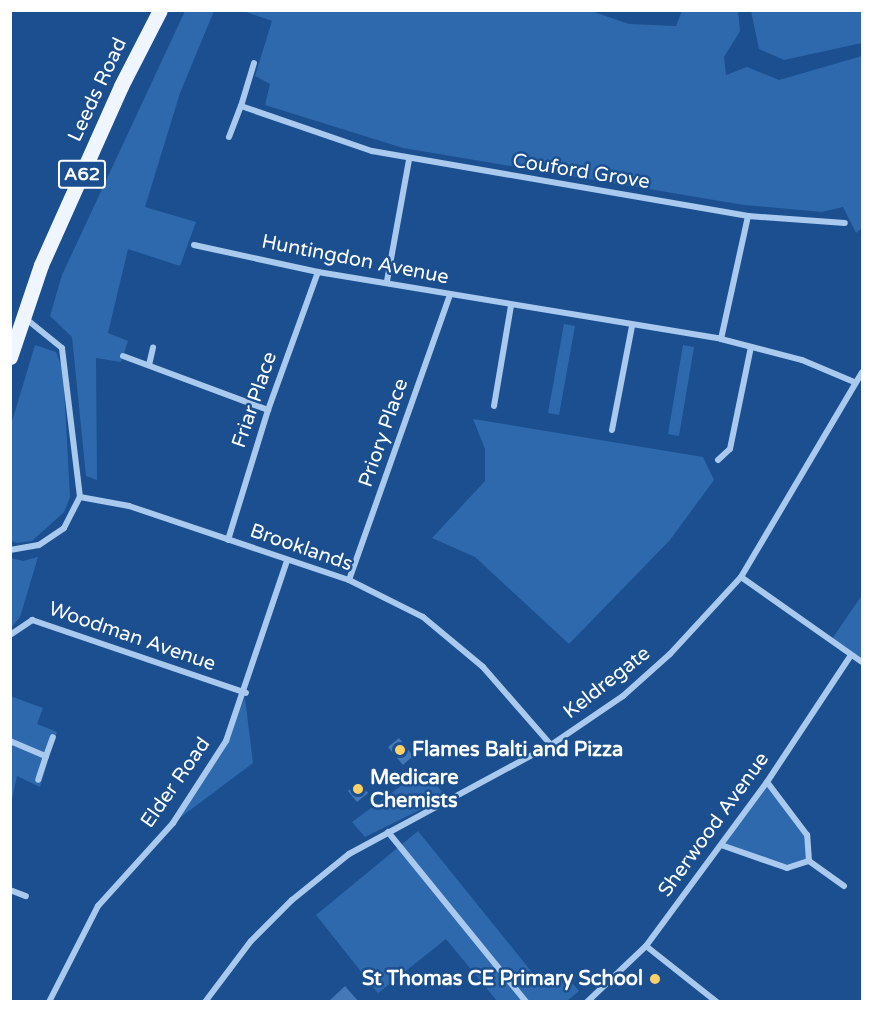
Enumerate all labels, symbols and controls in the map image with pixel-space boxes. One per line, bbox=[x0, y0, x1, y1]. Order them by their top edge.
street label: Leeds Road bbox=[63, 34, 133, 146]
street label: Couford Grove bbox=[511, 149, 651, 195]
road number: A62 bbox=[56, 159, 107, 189]
street label: Huntingdon Avenue bbox=[259, 230, 451, 290]
street label: Friar Place bbox=[227, 349, 283, 451]
street label: Priory Place bbox=[354, 376, 414, 490]
street label: Brooklands bbox=[247, 519, 355, 577]
street label: Woodman Avenue bbox=[45, 597, 219, 677]
street label: Keldregate bbox=[559, 642, 655, 724]
street label: Elder Road bbox=[136, 733, 216, 833]
place label: Flames Balti and Pizza bbox=[412, 738, 623, 762]
marker: Flames Balti and Pizza bbox=[393, 743, 407, 757]
street label: Sherwood Avenue bbox=[654, 748, 774, 902]
place label: Medicare Chemists bbox=[370, 766, 459, 813]
marker: Medicare Chemists bbox=[351, 782, 365, 796]
place label: St Thomas CE Primary School bbox=[362, 967, 643, 991]
marker: St Thomas CE Primary School bbox=[648, 972, 662, 986]

